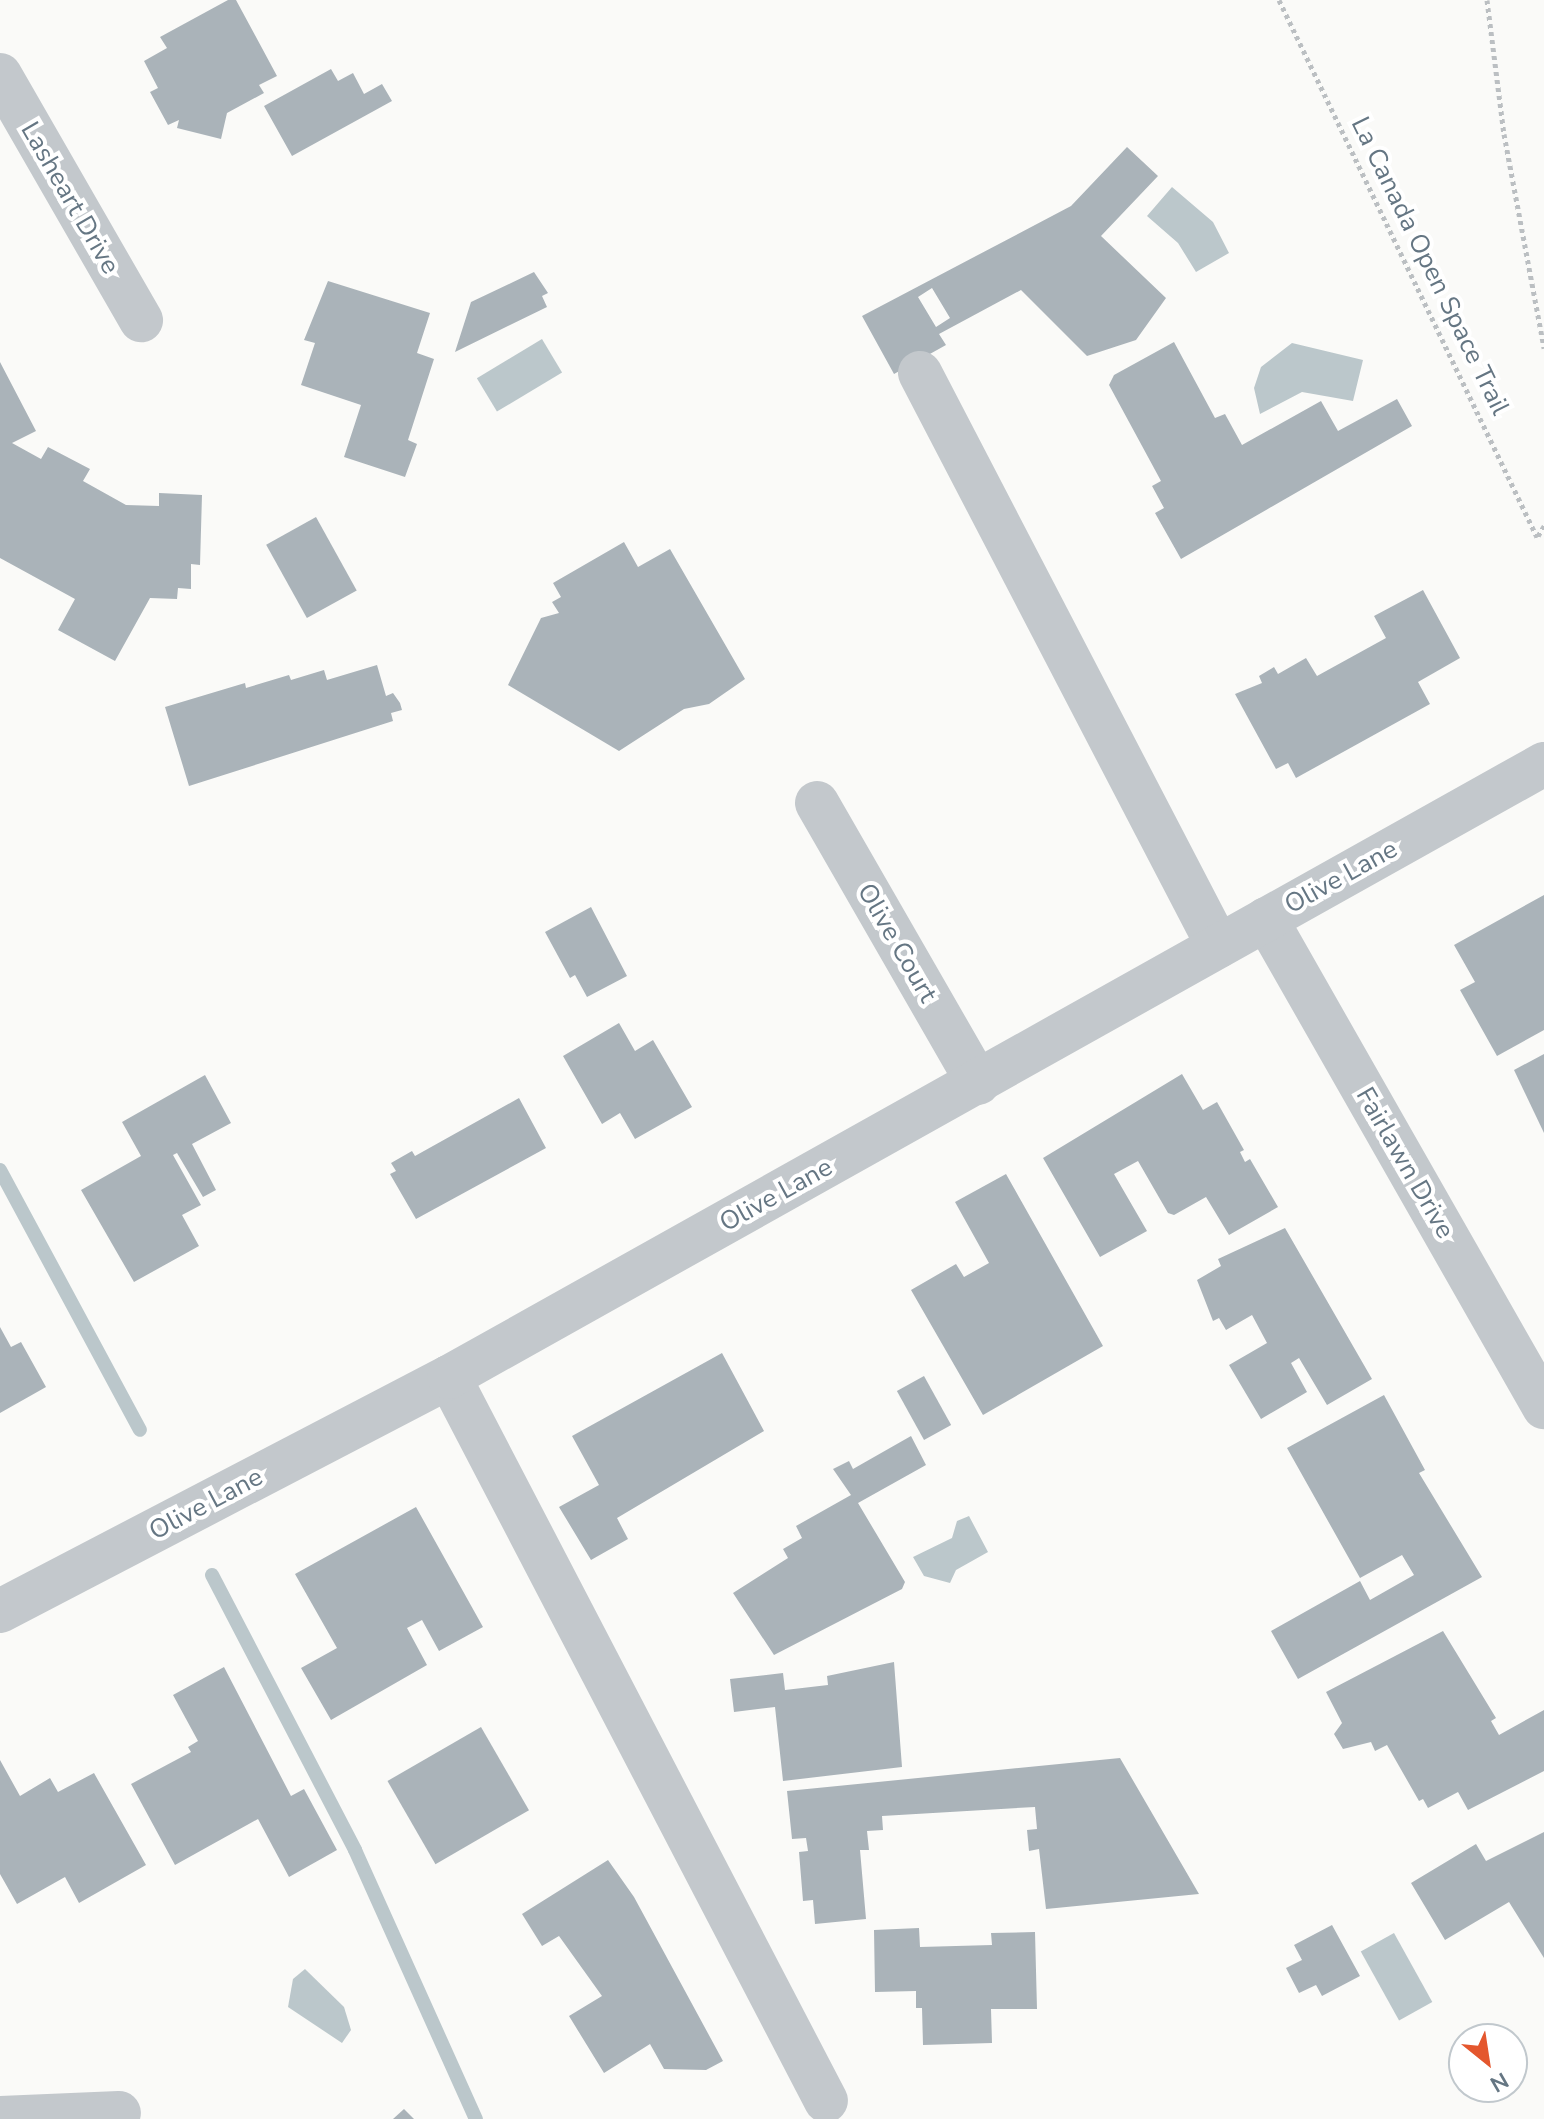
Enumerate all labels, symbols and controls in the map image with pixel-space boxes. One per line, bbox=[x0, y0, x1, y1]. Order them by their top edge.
street label: La Canada Open Space Trail bbox=[1344, 112, 1516, 420]
street label: Lasheart Drive bbox=[14, 116, 126, 280]
street label: Olive Lane bbox=[1279, 833, 1403, 921]
street label: Olive Court bbox=[850, 878, 944, 1008]
street label: Fairlawn Drive bbox=[1349, 1082, 1461, 1244]
street label: Olive Lane bbox=[714, 1151, 838, 1239]
street label: Olive Lane bbox=[144, 1461, 268, 1547]
north arrow bbox=[1448, 2023, 1528, 2103]
text: N bbox=[1484, 2065, 1514, 2099]

